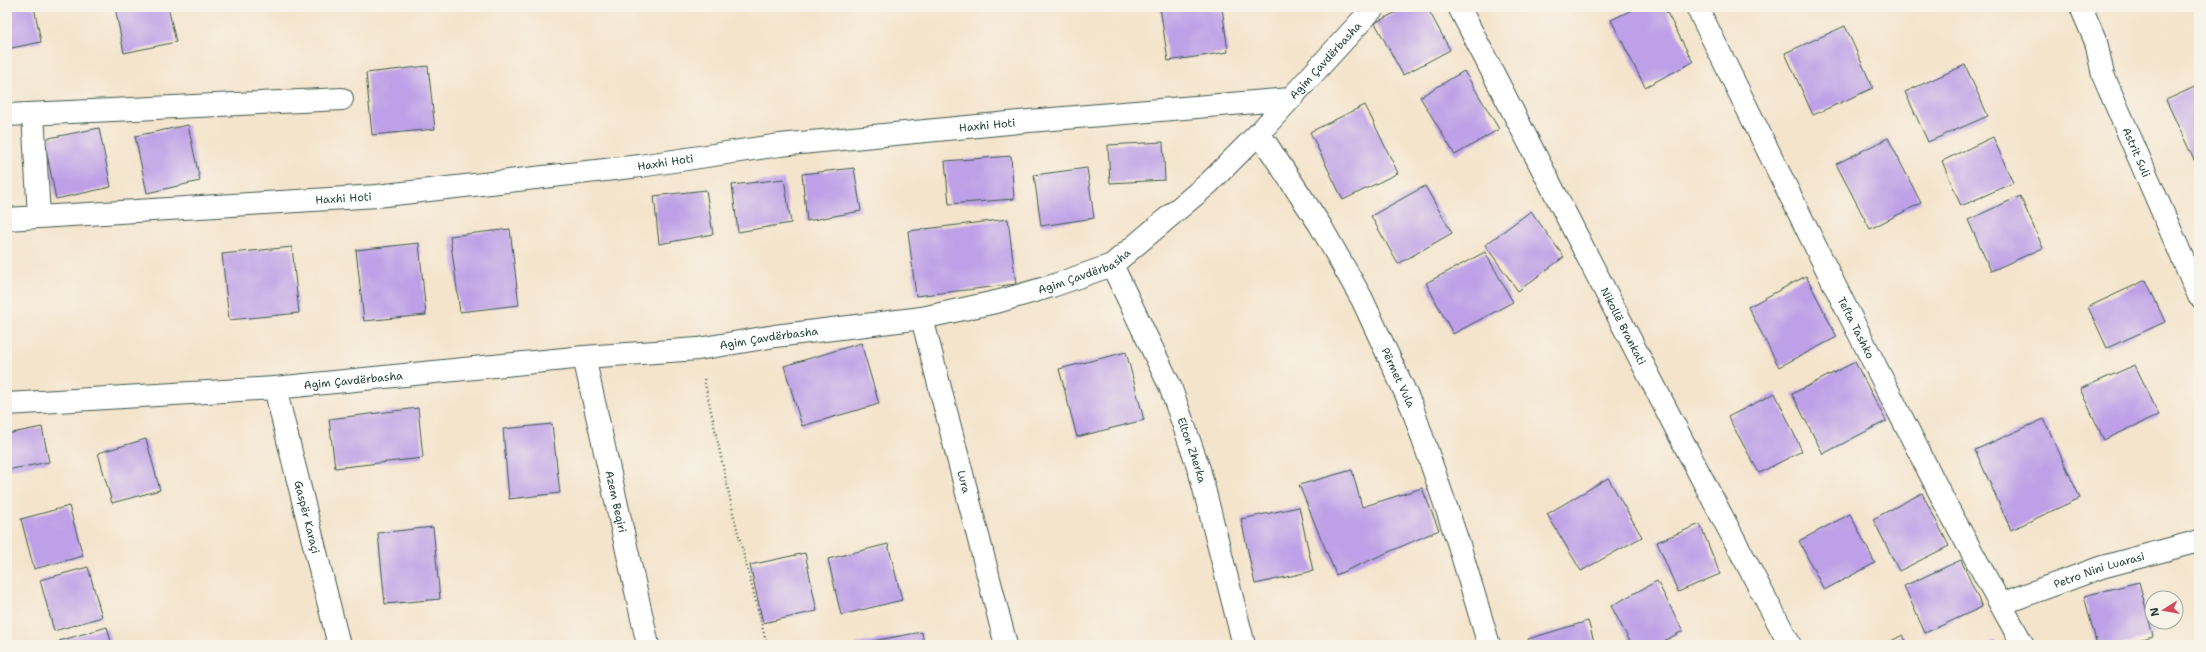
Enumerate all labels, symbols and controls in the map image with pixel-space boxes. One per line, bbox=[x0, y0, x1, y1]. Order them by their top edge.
street label: Agim Çavdërbasha bbox=[1286, 18, 1365, 102]
street label: Haxhi Hoti bbox=[958, 115, 1016, 135]
street label: Astrit Suli bbox=[2119, 125, 2154, 180]
street label: Haxhi Hoti bbox=[636, 151, 694, 174]
street label: Haxhi Hoti bbox=[315, 189, 372, 207]
street label: Agim Çavdërbasha bbox=[1036, 245, 1134, 297]
street label: Nikollë Brankati bbox=[1597, 285, 1650, 367]
street label: Tefta Tashko bbox=[1834, 294, 1878, 361]
street label: Agim Çavdërbasha bbox=[718, 323, 819, 353]
street label: Përmet Vula bbox=[1378, 345, 1419, 410]
street label: Agim Çavdërbasha bbox=[303, 368, 404, 393]
street label: Elton Zherka bbox=[1174, 415, 1210, 485]
street label: Azem Beqiri bbox=[602, 469, 630, 534]
street label: Lura bbox=[954, 469, 974, 495]
street label: Gaspër Karaçi bbox=[291, 479, 323, 555]
street label: Petro Nini Luarasi bbox=[2052, 548, 2146, 592]
north arrow bbox=[2144, 590, 2184, 630]
text: N bbox=[2146, 606, 2163, 618]

